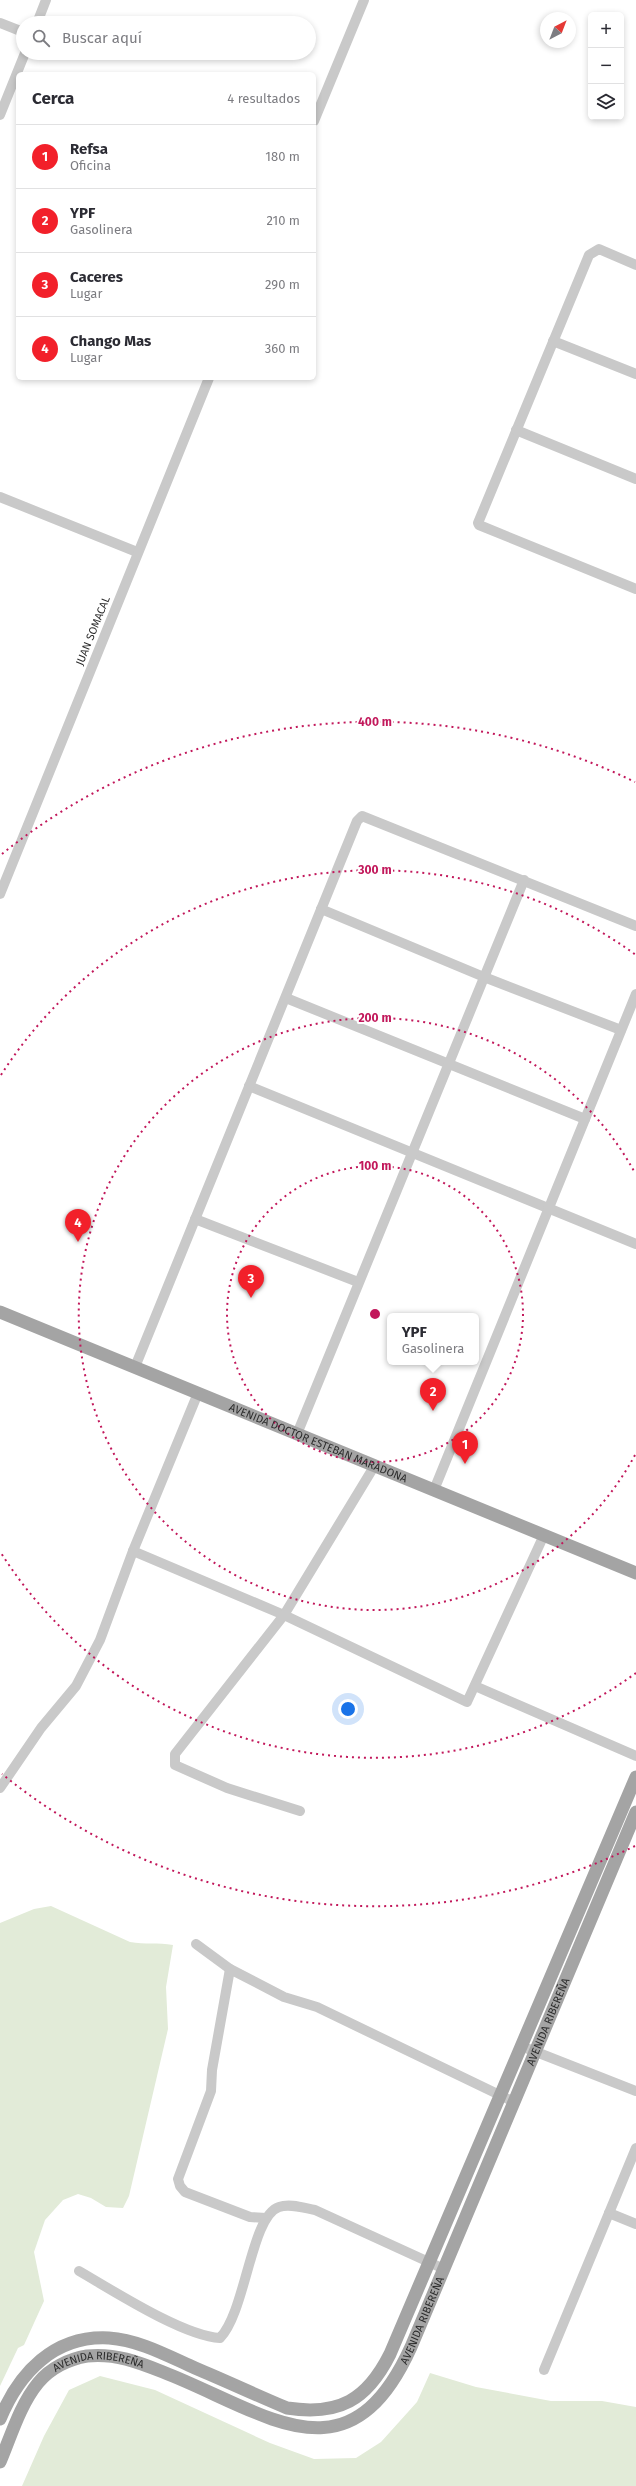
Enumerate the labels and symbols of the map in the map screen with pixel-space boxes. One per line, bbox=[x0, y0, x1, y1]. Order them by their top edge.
north arrow bbox=[540, 12, 576, 48]
street label: JUAN SOMACAL bbox=[73, 594, 113, 668]
text: 400 m bbox=[358, 715, 392, 729]
text: 300 m bbox=[357, 863, 392, 877]
text: 200 m bbox=[358, 1011, 392, 1025]
text: 100 m bbox=[359, 1159, 391, 1173]
pin: 4 bbox=[65, 1209, 91, 1242]
pin: 3 bbox=[238, 1265, 264, 1298]
centre of rings bbox=[368, 1307, 382, 1321]
pin: 2 bbox=[420, 1378, 446, 1411]
street label: AVENIDA DOCTOR ESTEBAN MARADONA bbox=[227, 1400, 410, 1485]
pin: 1 bbox=[452, 1431, 478, 1464]
your location bbox=[338, 1699, 358, 1719]
street label: AVENIDA RIBEREÑA bbox=[524, 1975, 572, 2068]
street label: AVENIDA RIBEREÑA bbox=[397, 2274, 447, 2366]
street label: AVENIDA RIBEREÑA bbox=[50, 2349, 147, 2374]

